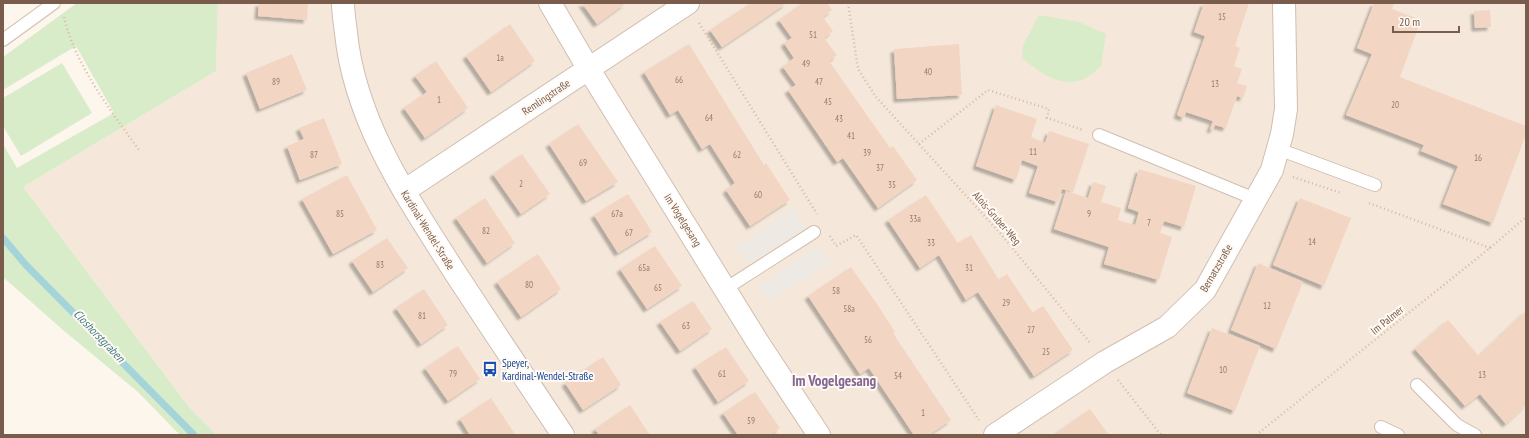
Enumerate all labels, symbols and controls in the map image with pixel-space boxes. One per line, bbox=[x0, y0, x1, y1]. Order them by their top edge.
scale bar bbox=[1393, 8, 1459, 34]
house number: 15 bbox=[1218, 11, 1226, 22]
text: 20 m bbox=[1399, 14, 1420, 29]
house number: 51 bbox=[809, 29, 817, 40]
house number: 1a bbox=[496, 52, 504, 63]
house number: 49 bbox=[802, 58, 810, 69]
house number: 40 bbox=[924, 66, 932, 77]
house number: 66 bbox=[675, 74, 683, 85]
house number: 89 bbox=[272, 76, 280, 87]
street label: Remlingstraße bbox=[519, 76, 573, 118]
house number: 47 bbox=[815, 76, 823, 87]
house number: 13 bbox=[1211, 78, 1219, 89]
house number: 1 bbox=[437, 94, 441, 105]
house number: 45 bbox=[824, 96, 832, 107]
house number: 20 bbox=[1391, 99, 1399, 110]
house number: 64 bbox=[705, 112, 713, 123]
house number: 43 bbox=[835, 113, 843, 124]
house number: 41 bbox=[847, 130, 855, 141]
house number: 11 bbox=[1029, 146, 1037, 157]
house number: 39 bbox=[863, 147, 871, 158]
house number: 87 bbox=[310, 149, 318, 160]
house number: 62 bbox=[733, 149, 741, 160]
house number: 16 bbox=[1474, 152, 1482, 163]
house number: 69 bbox=[579, 157, 587, 168]
house number: 37 bbox=[876, 162, 884, 173]
house number: 2 bbox=[519, 178, 523, 189]
house number: 35 bbox=[888, 179, 896, 190]
street label: Kardinal-Wendel-Straße bbox=[398, 188, 458, 273]
street label: Alois-Gruber-Weg bbox=[970, 188, 1024, 248]
house number: 60 bbox=[754, 189, 762, 200]
street label: Im Vogelgesang bbox=[661, 191, 705, 249]
house number: 85 bbox=[336, 208, 344, 219]
house number: 67a bbox=[611, 208, 623, 219]
house number: 9 bbox=[1087, 208, 1091, 219]
house number: 33a bbox=[909, 213, 921, 224]
house number: 7 bbox=[1147, 217, 1151, 228]
house number: 82 bbox=[482, 225, 490, 236]
house number: 67 bbox=[625, 227, 633, 238]
house number: 14 bbox=[1308, 236, 1316, 247]
house number: 33 bbox=[927, 237, 935, 248]
street label: Bernatzstraße bbox=[1197, 241, 1236, 294]
house number: 83 bbox=[376, 259, 384, 270]
house number: 65a bbox=[638, 262, 650, 273]
house number: 31 bbox=[965, 262, 973, 273]
house number: 80 bbox=[525, 279, 533, 290]
house number: 65 bbox=[654, 282, 662, 293]
house number: 58 bbox=[832, 285, 840, 296]
house number: 29 bbox=[1002, 297, 1010, 308]
house number: 12 bbox=[1263, 300, 1271, 311]
street label: Im Palmer bbox=[1368, 302, 1406, 338]
house number: 58a bbox=[843, 303, 855, 314]
water label: Closhorstgraben bbox=[71, 306, 129, 366]
house number: 81 bbox=[418, 310, 426, 321]
house number: 63 bbox=[682, 320, 690, 331]
house number: 27 bbox=[1027, 324, 1035, 335]
house number: 56 bbox=[864, 334, 872, 345]
house number: 25 bbox=[1042, 346, 1050, 357]
place label: Speyer, Kardinal-Wendel-Straße bbox=[502, 356, 594, 383]
bus stop icon: Speyer, Kardinal-Wendel-Straße bbox=[481, 360, 499, 378]
house number: 10 bbox=[1219, 364, 1227, 375]
house number: 79 bbox=[449, 368, 457, 379]
house number: 61 bbox=[718, 368, 726, 379]
house number: 13 bbox=[1478, 369, 1486, 380]
house number: 54 bbox=[894, 370, 902, 381]
district label: Im Vogelgesang bbox=[792, 371, 876, 390]
house number: 1 bbox=[921, 407, 925, 418]
house number: 59 bbox=[747, 415, 755, 426]

